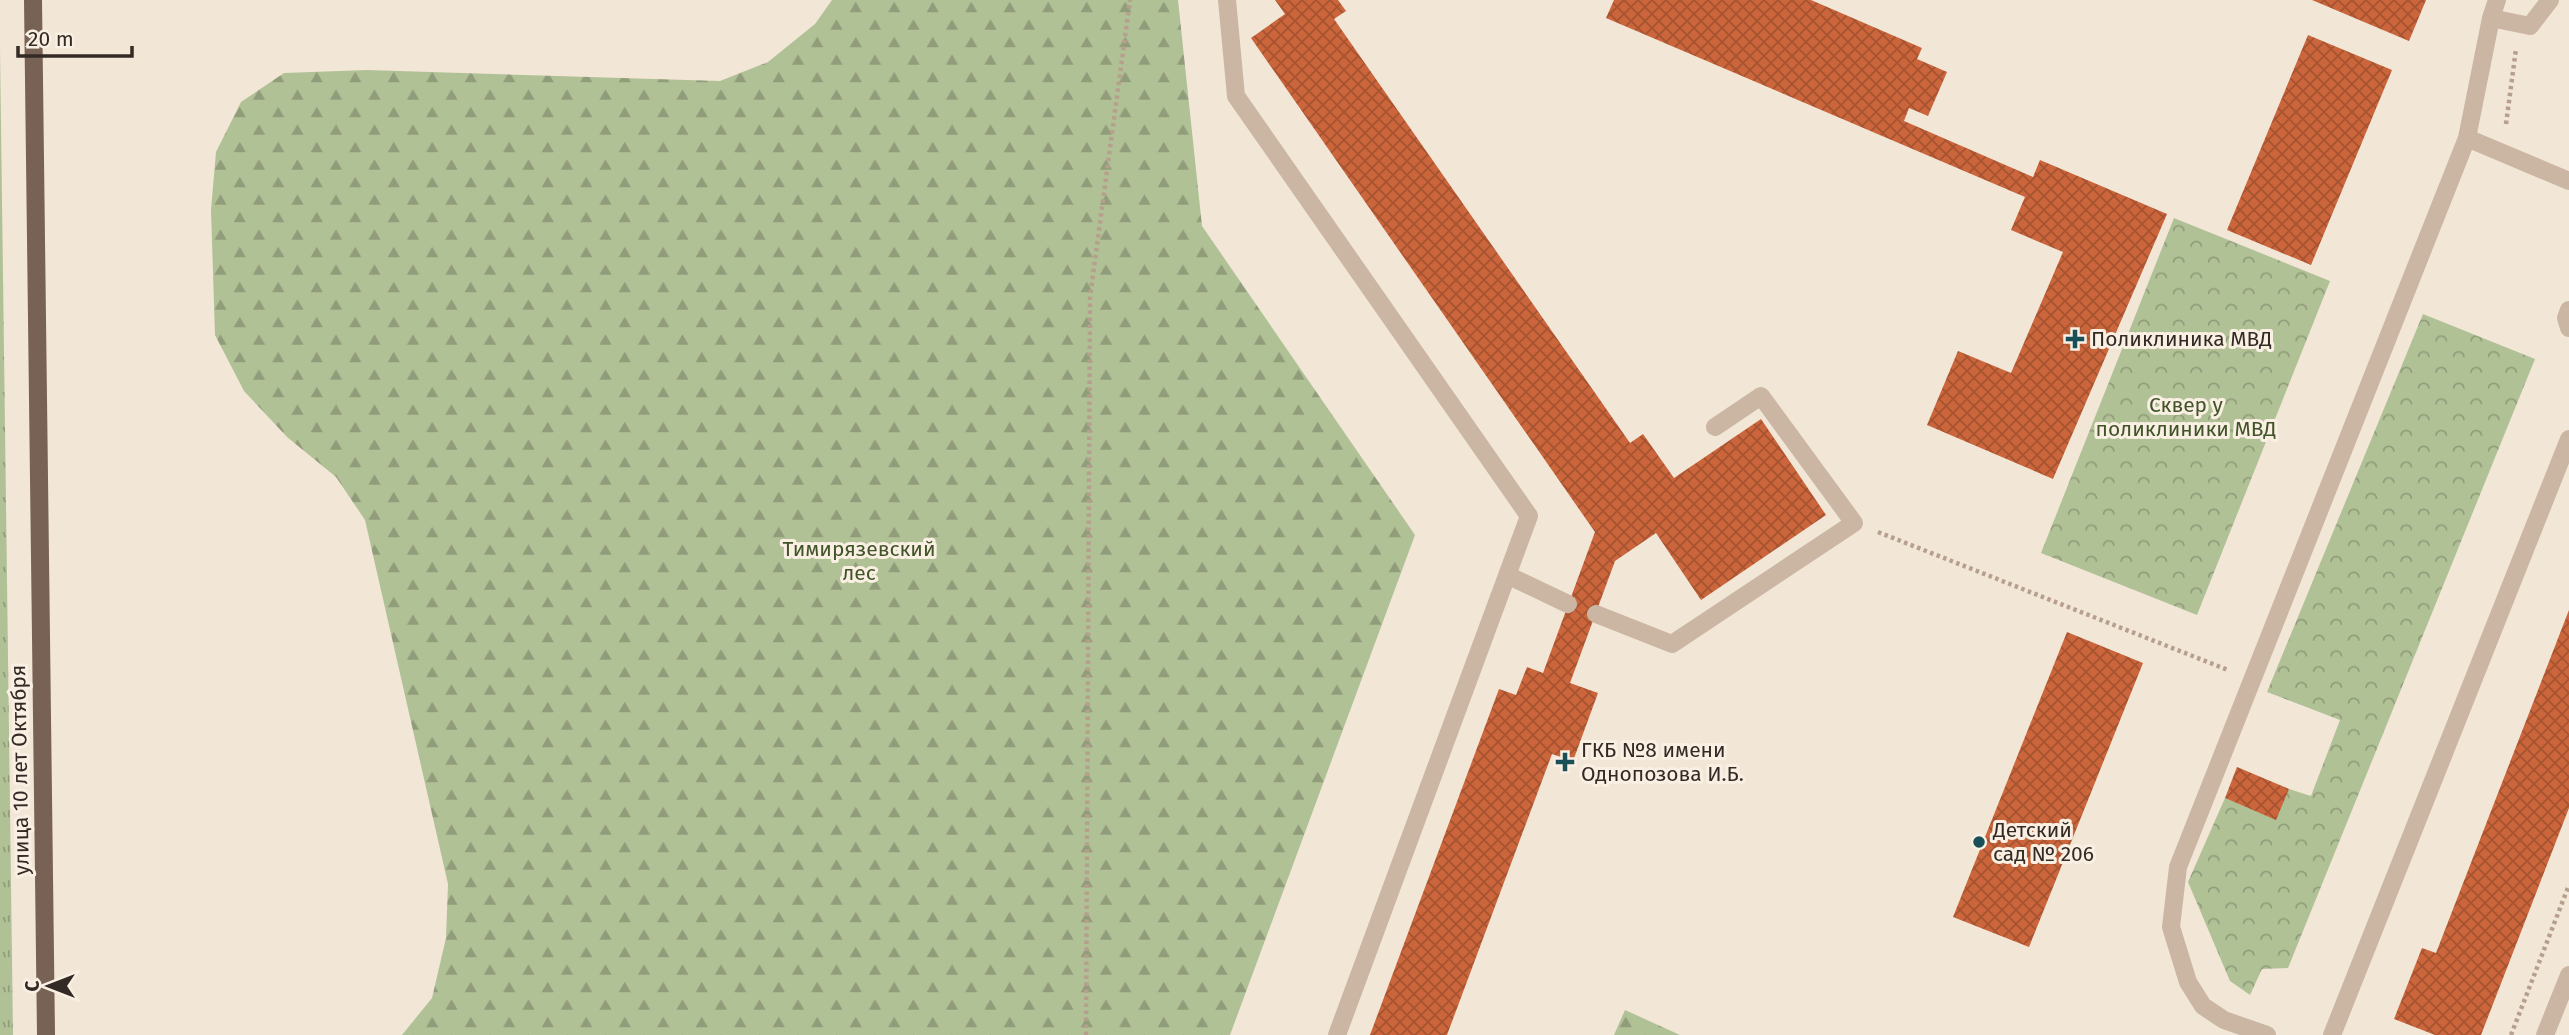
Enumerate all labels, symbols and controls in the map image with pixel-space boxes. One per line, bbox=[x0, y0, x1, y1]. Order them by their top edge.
scale bar bbox=[18, 14, 131, 58]
text: 20 m bbox=[28, 26, 74, 52]
place label: Поликлиника МВД bbox=[2091, 326, 2272, 352]
marker: Поликлиника МВД bbox=[2065, 329, 2085, 349]
park label: Сквер у поликлиники МВД bbox=[2096, 392, 2276, 442]
park label: Тимирязевский лес bbox=[782, 536, 936, 586]
street label: улица 10 лет Октября bbox=[5, 665, 35, 875]
place label: ГКБ №8 имени Однопозова И.Б. bbox=[1581, 737, 1744, 787]
marker: ГКБ №8 имени Однопозова И.Б. bbox=[1555, 752, 1575, 772]
place label: Детский сад № 206 bbox=[1992, 817, 2094, 867]
marker: Детский сад № 206 bbox=[1971, 834, 1987, 850]
north arrow bbox=[14, 951, 84, 1021]
text: С bbox=[21, 980, 44, 991]

